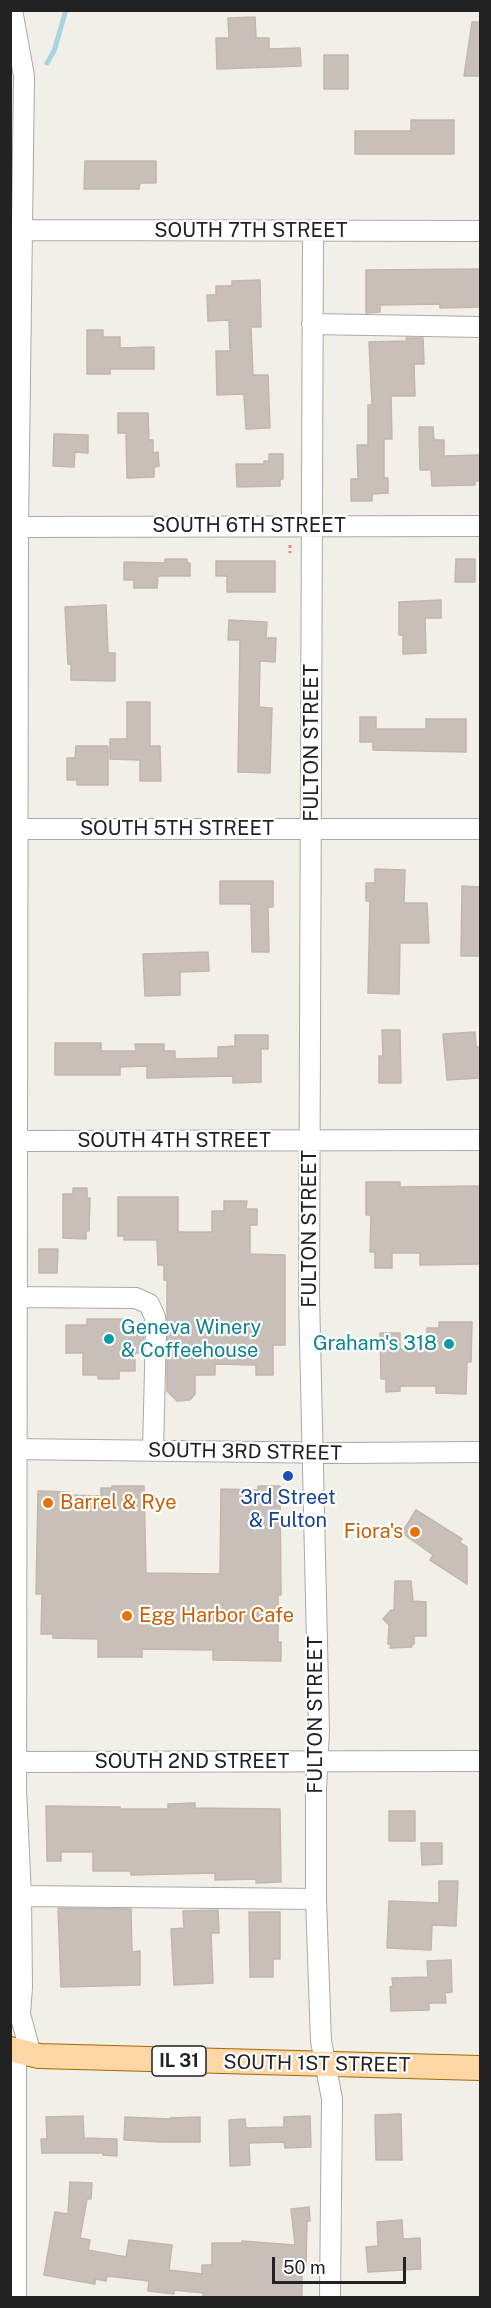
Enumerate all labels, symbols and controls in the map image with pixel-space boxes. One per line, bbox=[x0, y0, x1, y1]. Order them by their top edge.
street label: SOUTH 7TH STREET bbox=[154, 219, 348, 243]
street label: SOUTH 6TH STREET bbox=[152, 514, 346, 538]
street label: FULTON STREET bbox=[300, 664, 324, 822]
street label: SOUTH 5TH STREET bbox=[80, 817, 274, 841]
street label: SOUTH 4TH STREET bbox=[77, 1129, 271, 1153]
street label: FULTON STREET bbox=[298, 1150, 322, 1308]
place label: Geneva Winery & Coffeehouse bbox=[121, 1316, 261, 1363]
marker: Geneva Winery & Coffeehouse bbox=[102, 1332, 116, 1346]
place label: Graham's 318 bbox=[313, 1332, 437, 1356]
marker: Graham's 318 bbox=[442, 1337, 456, 1351]
street label: SOUTH 3RD STREET bbox=[148, 1438, 342, 1466]
marker: 3rd Street & Fulton bbox=[281, 1469, 295, 1483]
place label: 3rd Street & Fulton bbox=[240, 1486, 336, 1533]
place label: Barrel & Rye bbox=[60, 1491, 177, 1515]
marker: Barrel & Rye bbox=[41, 1496, 55, 1510]
place label: Fiora's bbox=[344, 1520, 403, 1544]
marker: Fiora's bbox=[408, 1525, 422, 1539]
place label: Egg Harbor Cafe bbox=[139, 1604, 294, 1628]
marker: Egg Harbor Cafe bbox=[120, 1609, 134, 1623]
street label: FULTON STREET bbox=[304, 1636, 328, 1794]
street label: SOUTH 2ND STREET bbox=[95, 1750, 289, 1774]
road number: IL 31 bbox=[152, 2046, 206, 2076]
street label: SOUTH 1ST STREET bbox=[223, 2050, 411, 2078]
scale bar bbox=[275, 2245, 408, 2283]
text: 50 m bbox=[283, 2257, 326, 2278]

